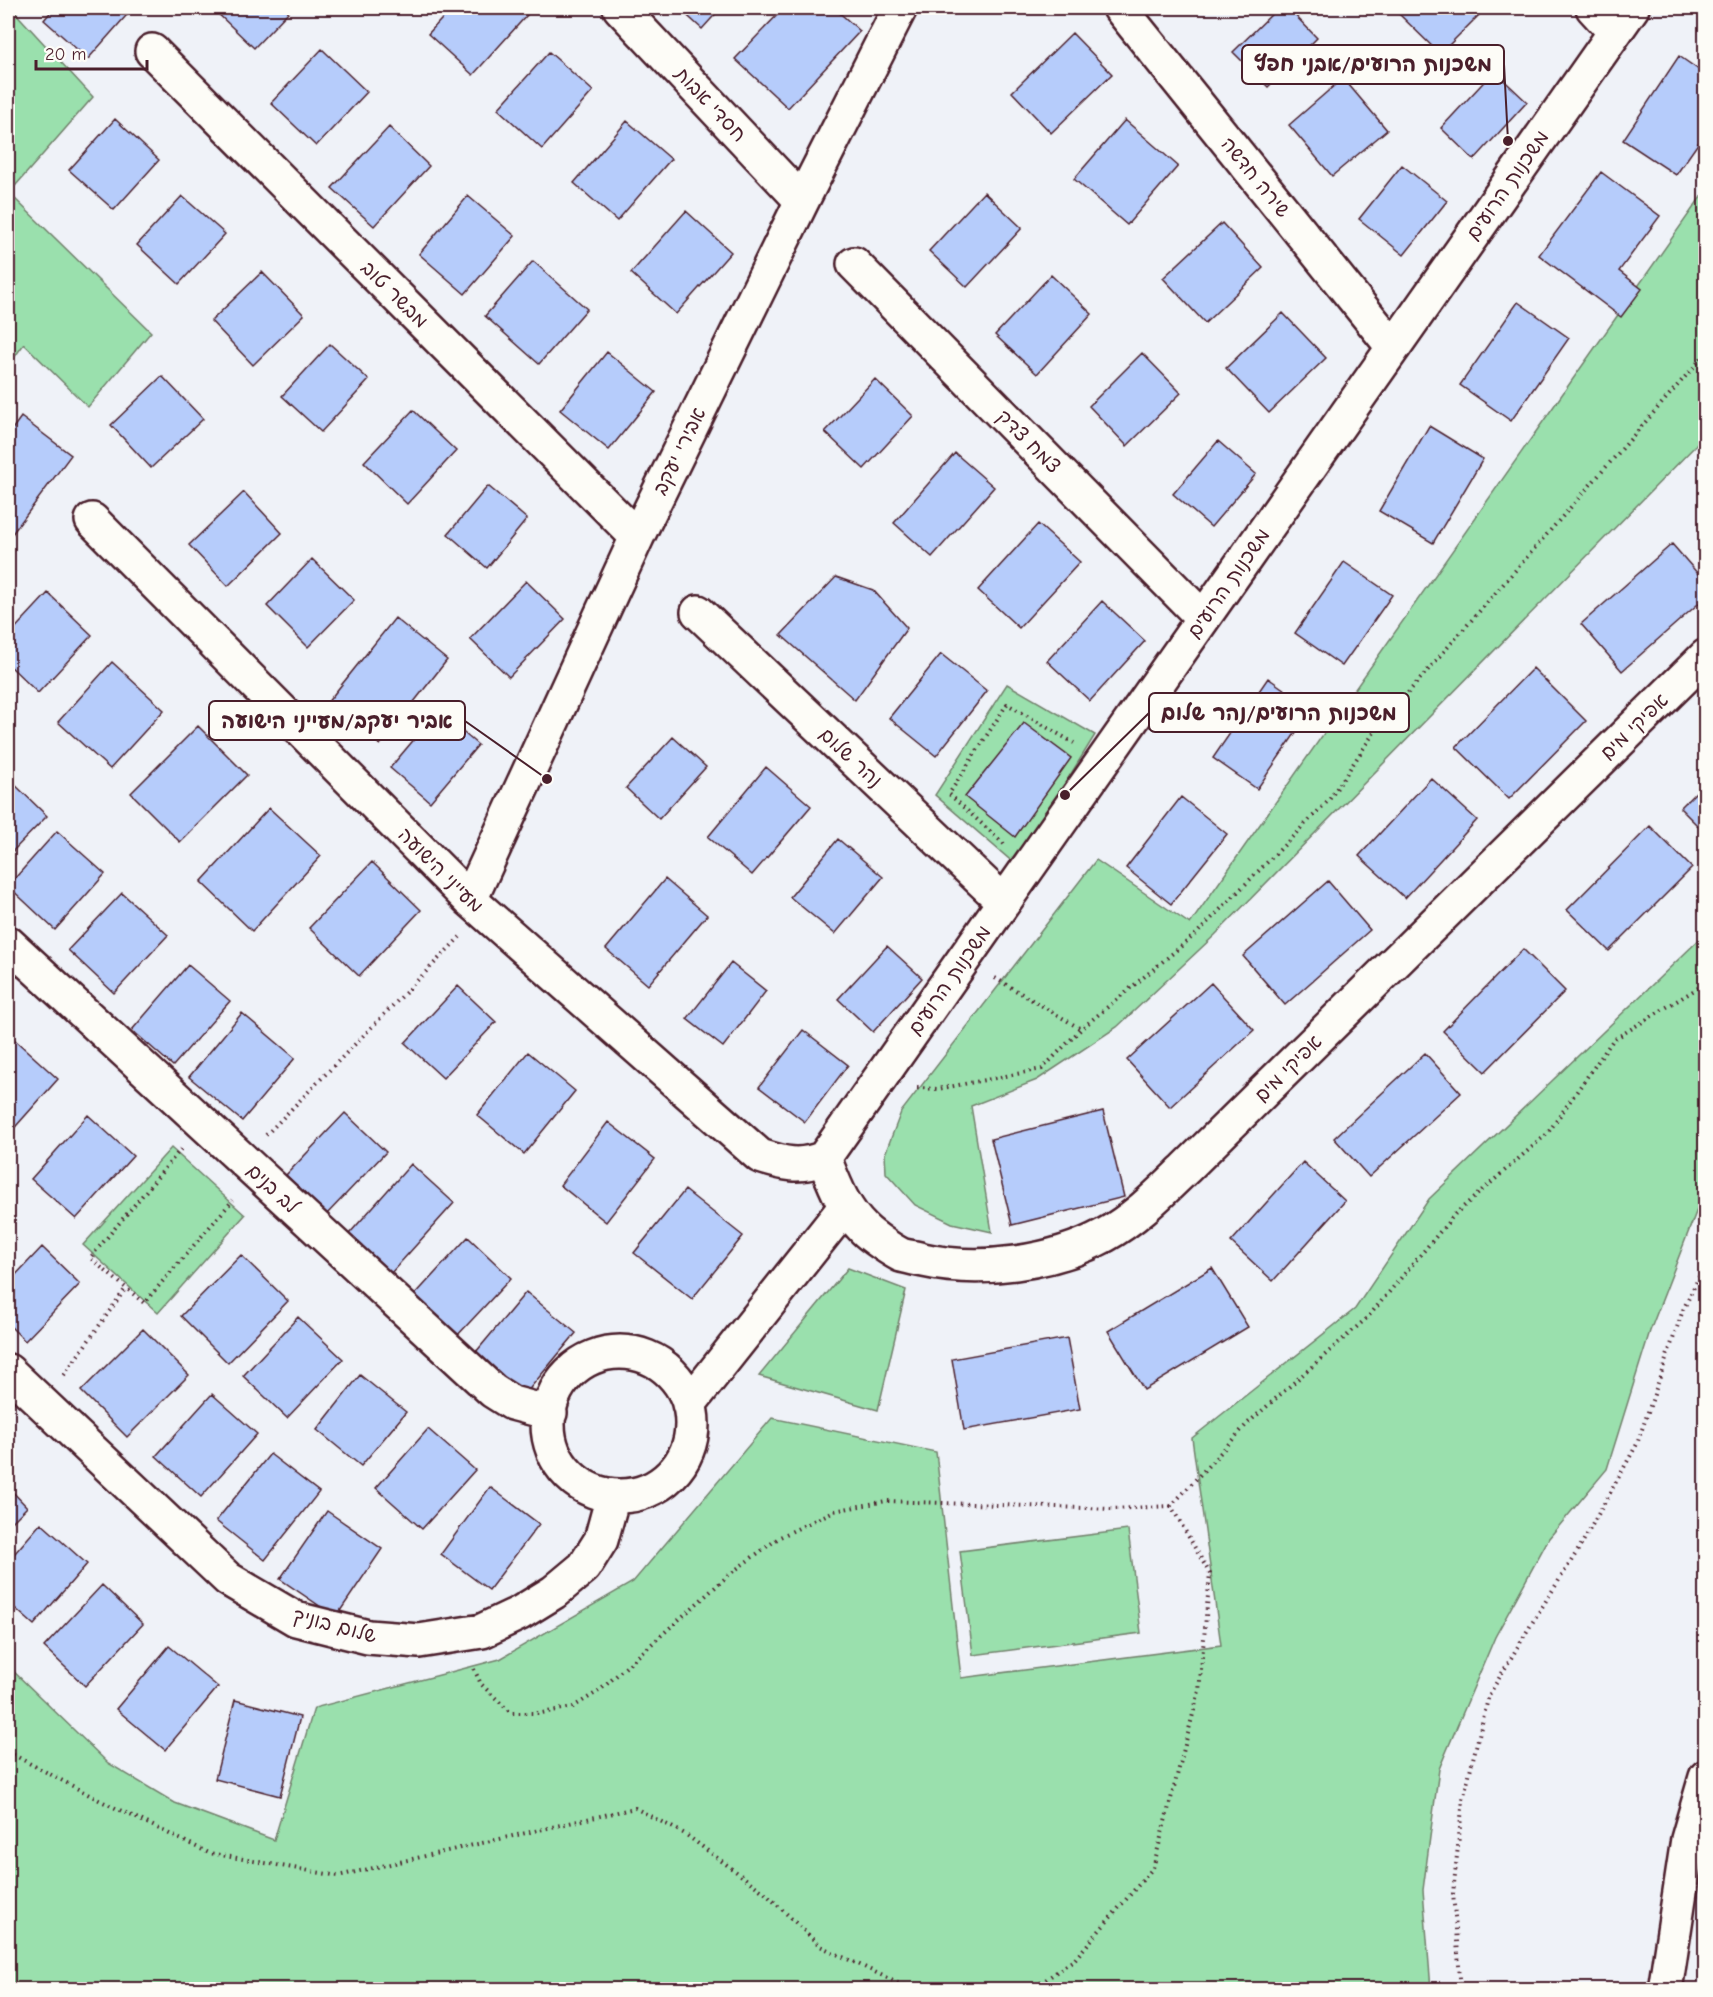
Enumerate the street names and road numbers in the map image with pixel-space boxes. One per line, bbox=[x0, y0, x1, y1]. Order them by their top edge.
street label: חסדי אבות bbox=[670, 62, 751, 146]
street label: משכנות הרועים bbox=[1461, 126, 1554, 244]
street label: שירה חדשה bbox=[1216, 133, 1295, 222]
street label: מבשר טוב bbox=[356, 256, 433, 333]
street label: אבירי יעקב bbox=[648, 404, 710, 499]
street label: צמח צדק bbox=[992, 405, 1065, 478]
street label: משכנות הרועים bbox=[1182, 524, 1275, 642]
street label: אפיקי מים bbox=[1596, 688, 1674, 765]
street label: נהר שלום bbox=[815, 723, 887, 792]
street label: מעייני הישועה bbox=[393, 823, 488, 918]
street label: משכנות הרועים bbox=[903, 921, 996, 1039]
street label: אפיקי מים bbox=[1250, 1030, 1327, 1107]
street label: לב בנים bbox=[242, 1159, 304, 1219]
street label: שלום בוניך bbox=[290, 1603, 379, 1649]

